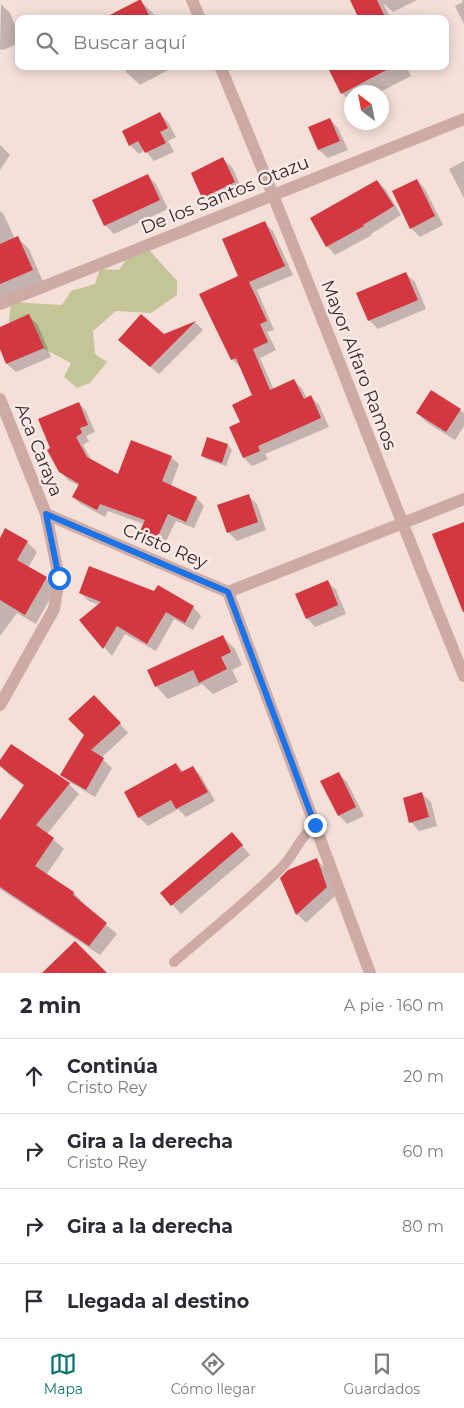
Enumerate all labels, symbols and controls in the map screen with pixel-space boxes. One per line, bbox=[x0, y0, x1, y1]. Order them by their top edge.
search box bbox=[15, 15, 449, 70]
icon: search bbox=[33, 29, 61, 57]
text: Buscar aquí bbox=[73, 31, 186, 54]
north arrow bbox=[344, 85, 389, 130]
street label: De los Santos Otazu bbox=[138, 151, 312, 239]
street label: Mayor Alfaro Ramos bbox=[316, 277, 402, 453]
street label: Aca Caraya bbox=[10, 400, 68, 500]
street label: Cristo Rey bbox=[119, 518, 211, 574]
route start bbox=[48, 567, 71, 590]
route end bbox=[304, 814, 327, 837]
text: 2 min bbox=[20, 993, 81, 1018]
text: A pie · 160 m bbox=[344, 996, 444, 1015]
text: Continúa bbox=[67, 1055, 158, 1078]
icon: ahead bbox=[20, 1062, 48, 1090]
text: 20 m bbox=[403, 1067, 444, 1086]
text: Cristo Rey bbox=[67, 1078, 147, 1097]
text: Gira a la derecha bbox=[67, 1130, 233, 1153]
icon: right bbox=[20, 1137, 48, 1165]
text: 60 m bbox=[402, 1142, 444, 1161]
text: Cristo Rey bbox=[67, 1153, 147, 1172]
icon: right bbox=[20, 1212, 48, 1240]
text: Gira a la derecha bbox=[67, 1215, 233, 1238]
text: 80 m bbox=[402, 1217, 444, 1236]
icon: arrive bbox=[20, 1287, 48, 1315]
text: Llegada al destino bbox=[67, 1290, 249, 1313]
tab: Mapa bbox=[44, 1350, 83, 1398]
tab: Cómo llegar bbox=[171, 1350, 256, 1398]
tab: Guardados bbox=[343, 1350, 420, 1398]

